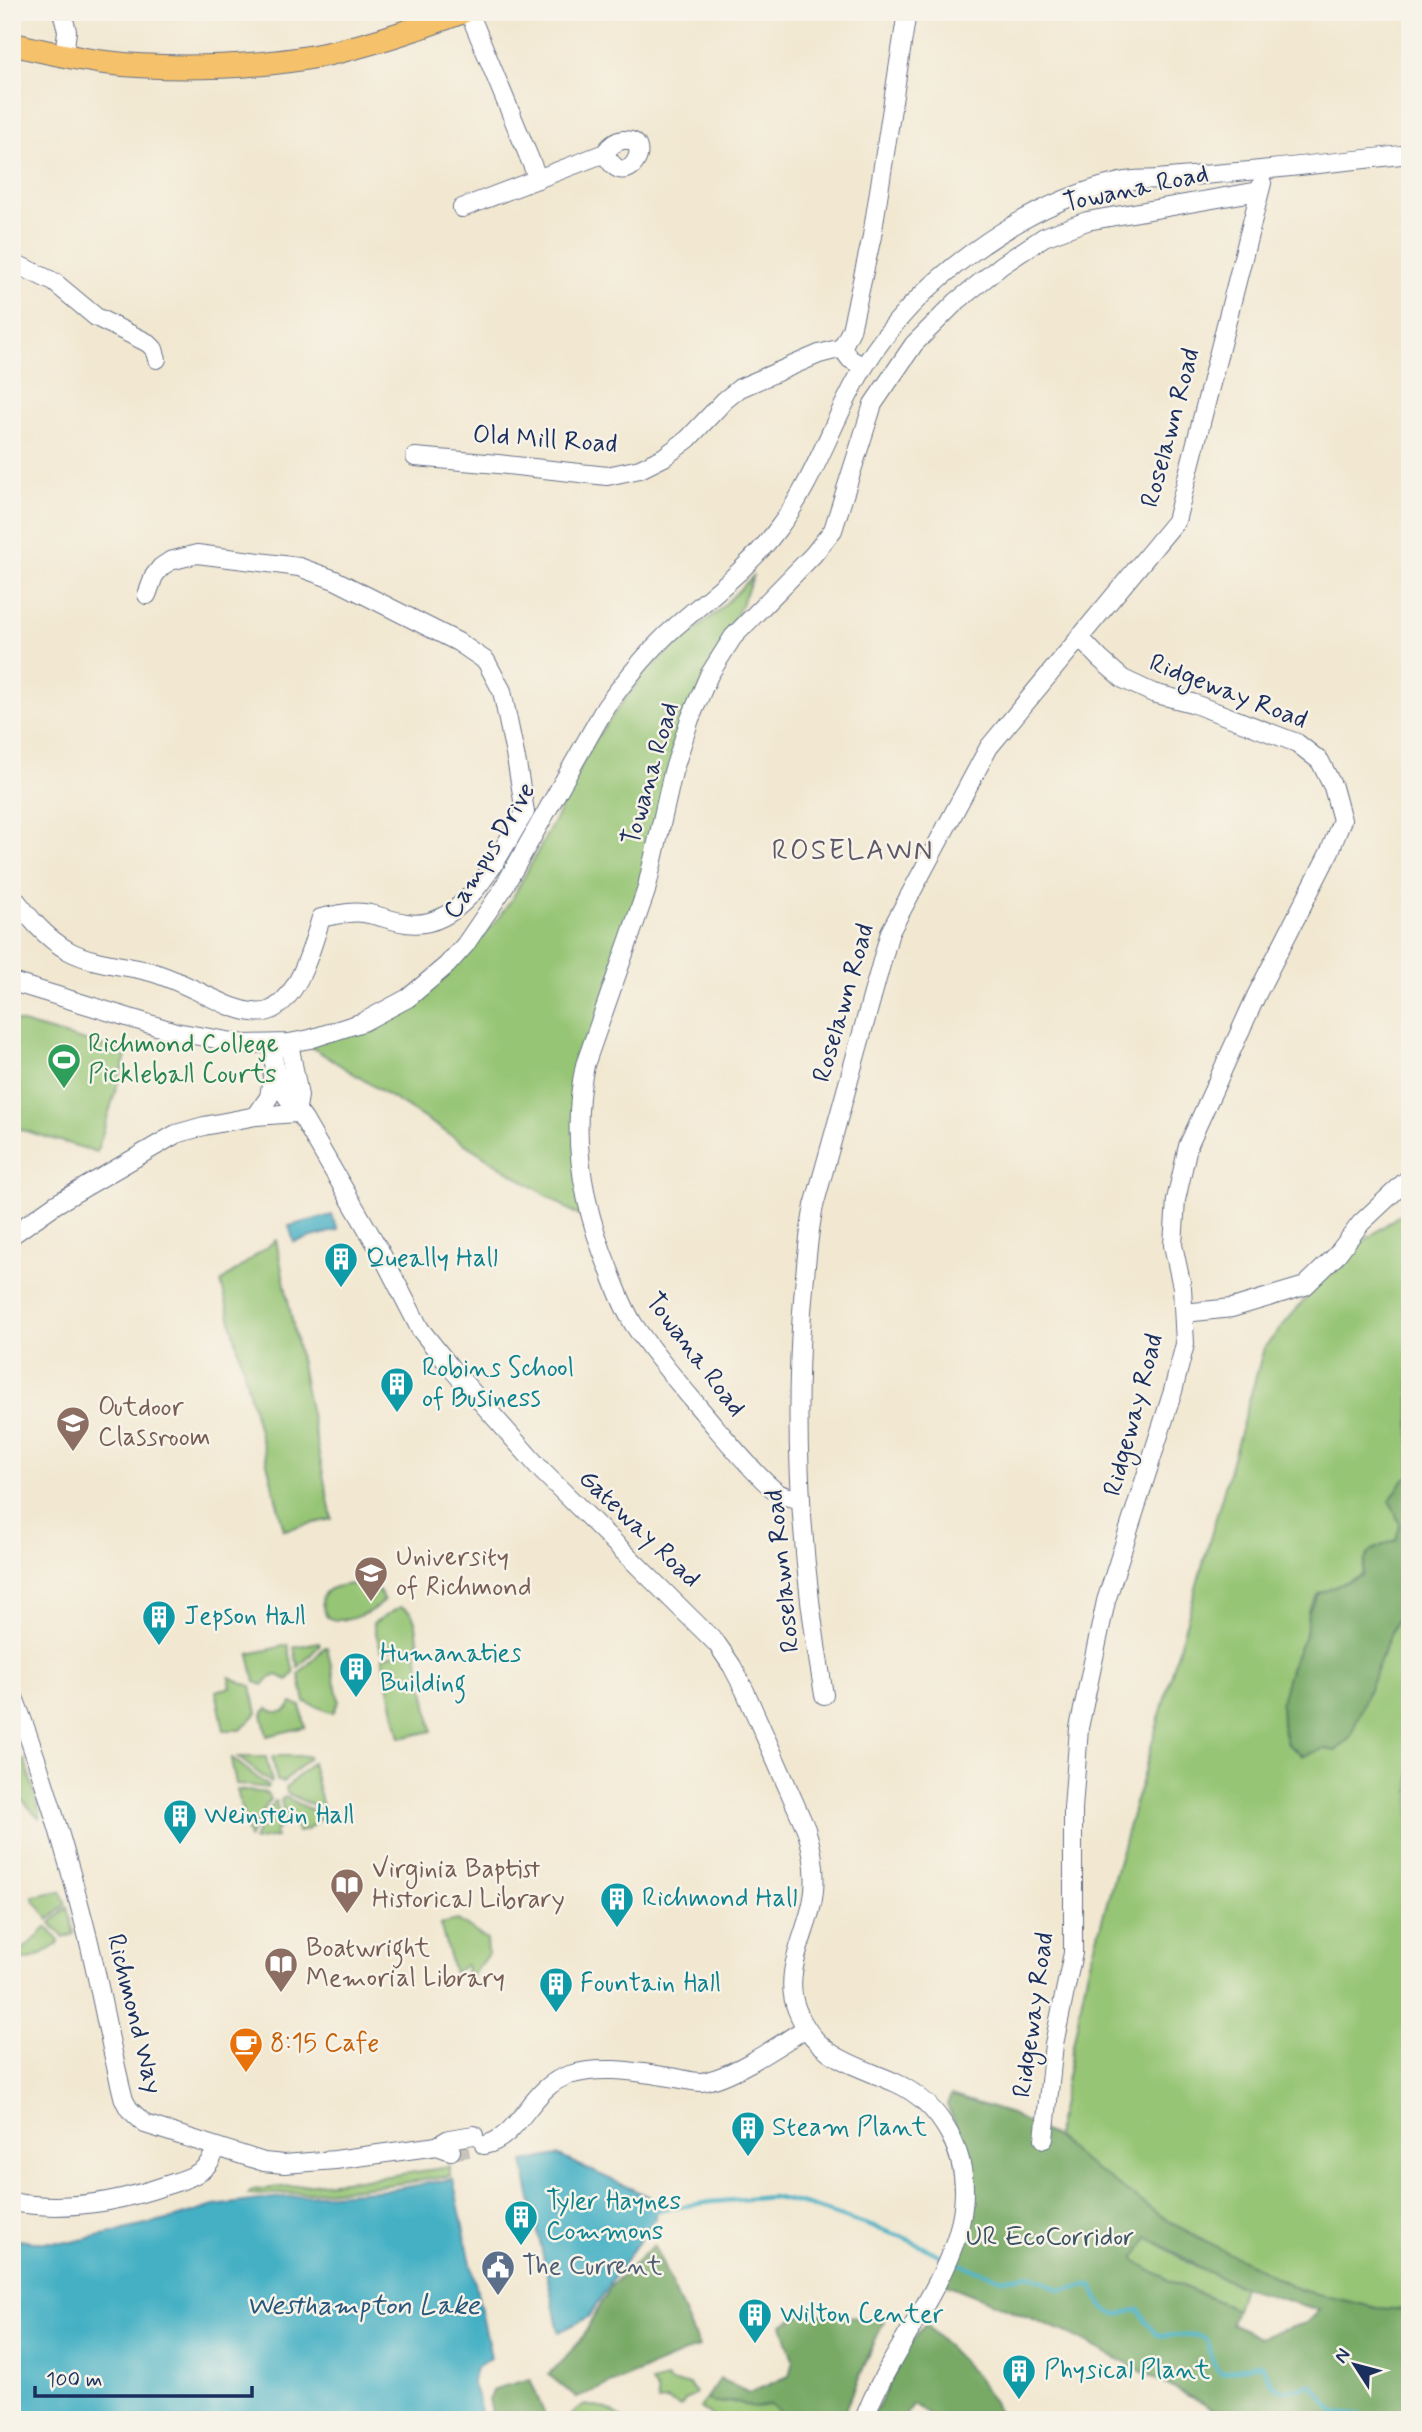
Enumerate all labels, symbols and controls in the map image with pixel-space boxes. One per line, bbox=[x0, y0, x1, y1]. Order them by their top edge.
street label: Towana Road bbox=[1060, 157, 1212, 221]
street label: Roselawn Road bbox=[1133, 345, 1209, 511]
street label: Old Mill Road bbox=[472, 418, 618, 462]
street label: Ridgeway Road bbox=[1143, 646, 1312, 740]
street label: Towana Road bbox=[614, 698, 688, 850]
street label: Campus Drive bbox=[436, 776, 544, 926]
district label: ROSELAWN bbox=[772, 833, 934, 870]
street label: Roselawn Road bbox=[805, 920, 883, 1086]
place label: Richmond College Pickleball Courts bbox=[88, 1028, 279, 1092]
sports icon: Richmond College Pickleball Courts bbox=[45, 1041, 83, 1090]
building icon: Queally Hall bbox=[322, 1240, 360, 1289]
place label: Queally Hall bbox=[366, 1242, 498, 1276]
street label: Towana Road bbox=[637, 1286, 753, 1424]
street label: Ridgeway Road bbox=[1096, 1330, 1174, 1500]
place label: Robins School of Business bbox=[422, 1352, 574, 1416]
building icon: Robins School of Business bbox=[378, 1365, 416, 1414]
place label: Outdoor Classroom bbox=[98, 1391, 210, 1455]
school or university icon: Outdoor Classroom bbox=[54, 1404, 92, 1453]
street label: Gateway Road bbox=[571, 1462, 707, 1596]
street label: Roselawn Road bbox=[758, 1488, 808, 1654]
place label: University of Richmond bbox=[396, 1541, 531, 1605]
school or university icon: University of Richmond bbox=[352, 1554, 390, 1603]
building icon: Jepson Hall bbox=[140, 1598, 178, 1647]
place label: Jepson Hall bbox=[184, 1600, 306, 1634]
place label: Humanaties Building bbox=[380, 1637, 522, 1704]
building icon: Humanaties Building bbox=[337, 1650, 375, 1699]
building icon: Weinstein Hall bbox=[161, 1797, 199, 1846]
place label: Weinstein Hall bbox=[204, 1799, 355, 1833]
place label: Virginia Baptist Historical Library bbox=[372, 1853, 565, 1917]
library icon: Virginia Baptist Historical Library bbox=[328, 1866, 366, 1915]
building icon: Richmond Hall bbox=[598, 1880, 636, 1929]
place label: Richmond Hall bbox=[642, 1882, 797, 1916]
street label: Richmond Way bbox=[98, 1930, 170, 2098]
street label: Ridgeway Road bbox=[1006, 1930, 1064, 2100]
place label: Boatwright Memorial Library bbox=[306, 1932, 505, 1996]
library icon: Boatwright Memorial Library bbox=[262, 1945, 300, 1994]
building icon: Fountain Hall bbox=[537, 1965, 575, 2014]
place label: Fountain Hall bbox=[580, 1967, 721, 2001]
cafe icon: 8:15 Cafe bbox=[227, 2025, 265, 2074]
place label: 8:15 Cafe bbox=[270, 2027, 379, 2061]
building icon: Steam Plant bbox=[729, 2109, 767, 2158]
place label: Steam Plant bbox=[772, 2111, 927, 2145]
place label: Tyler Haynes Commons bbox=[546, 2185, 681, 2249]
building icon: Tyler Haynes Commons bbox=[502, 2198, 540, 2247]
park label: UR EcoCorridor bbox=[966, 2221, 1134, 2255]
public building icon: The Current bbox=[479, 2248, 517, 2297]
place label: The Current bbox=[522, 2250, 662, 2284]
water label: Westhampton Lake bbox=[246, 2288, 481, 2325]
building icon: Wilton Center bbox=[736, 2296, 774, 2345]
place label: Wilton Center bbox=[780, 2298, 944, 2332]
north arrow bbox=[1320, 2330, 1390, 2400]
text: N bbox=[1329, 2343, 1356, 2368]
building icon: Physical Plant bbox=[1000, 2352, 1038, 2401]
place label: Physical Plant bbox=[1044, 2354, 1210, 2388]
scale bar bbox=[35, 2355, 252, 2399]
text: 100 m bbox=[46, 2366, 102, 2394]

